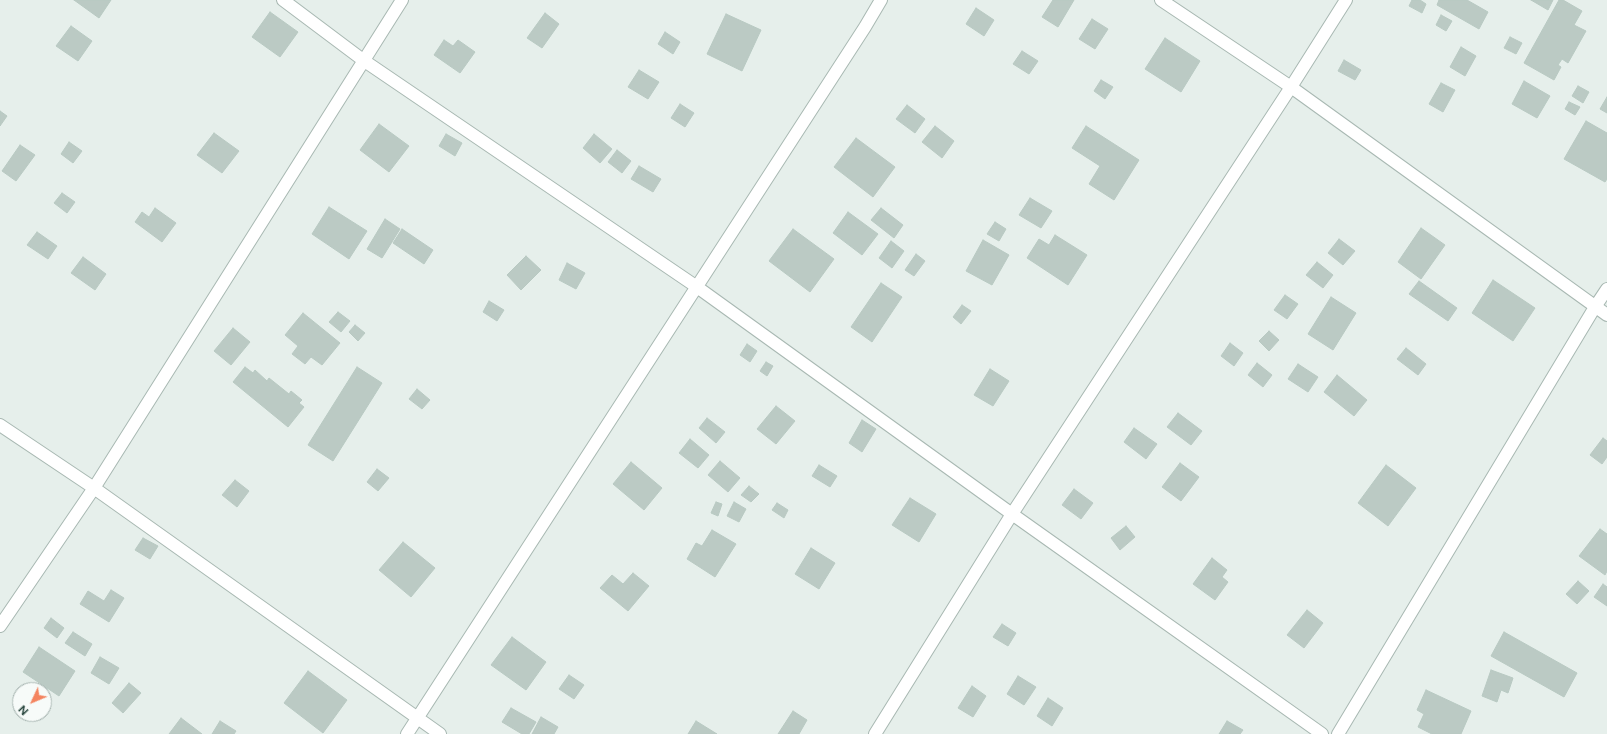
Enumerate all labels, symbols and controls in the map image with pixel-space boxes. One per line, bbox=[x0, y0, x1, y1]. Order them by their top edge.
north arrow bbox=[12, 682, 52, 722]
text: N bbox=[16, 702, 31, 718]

